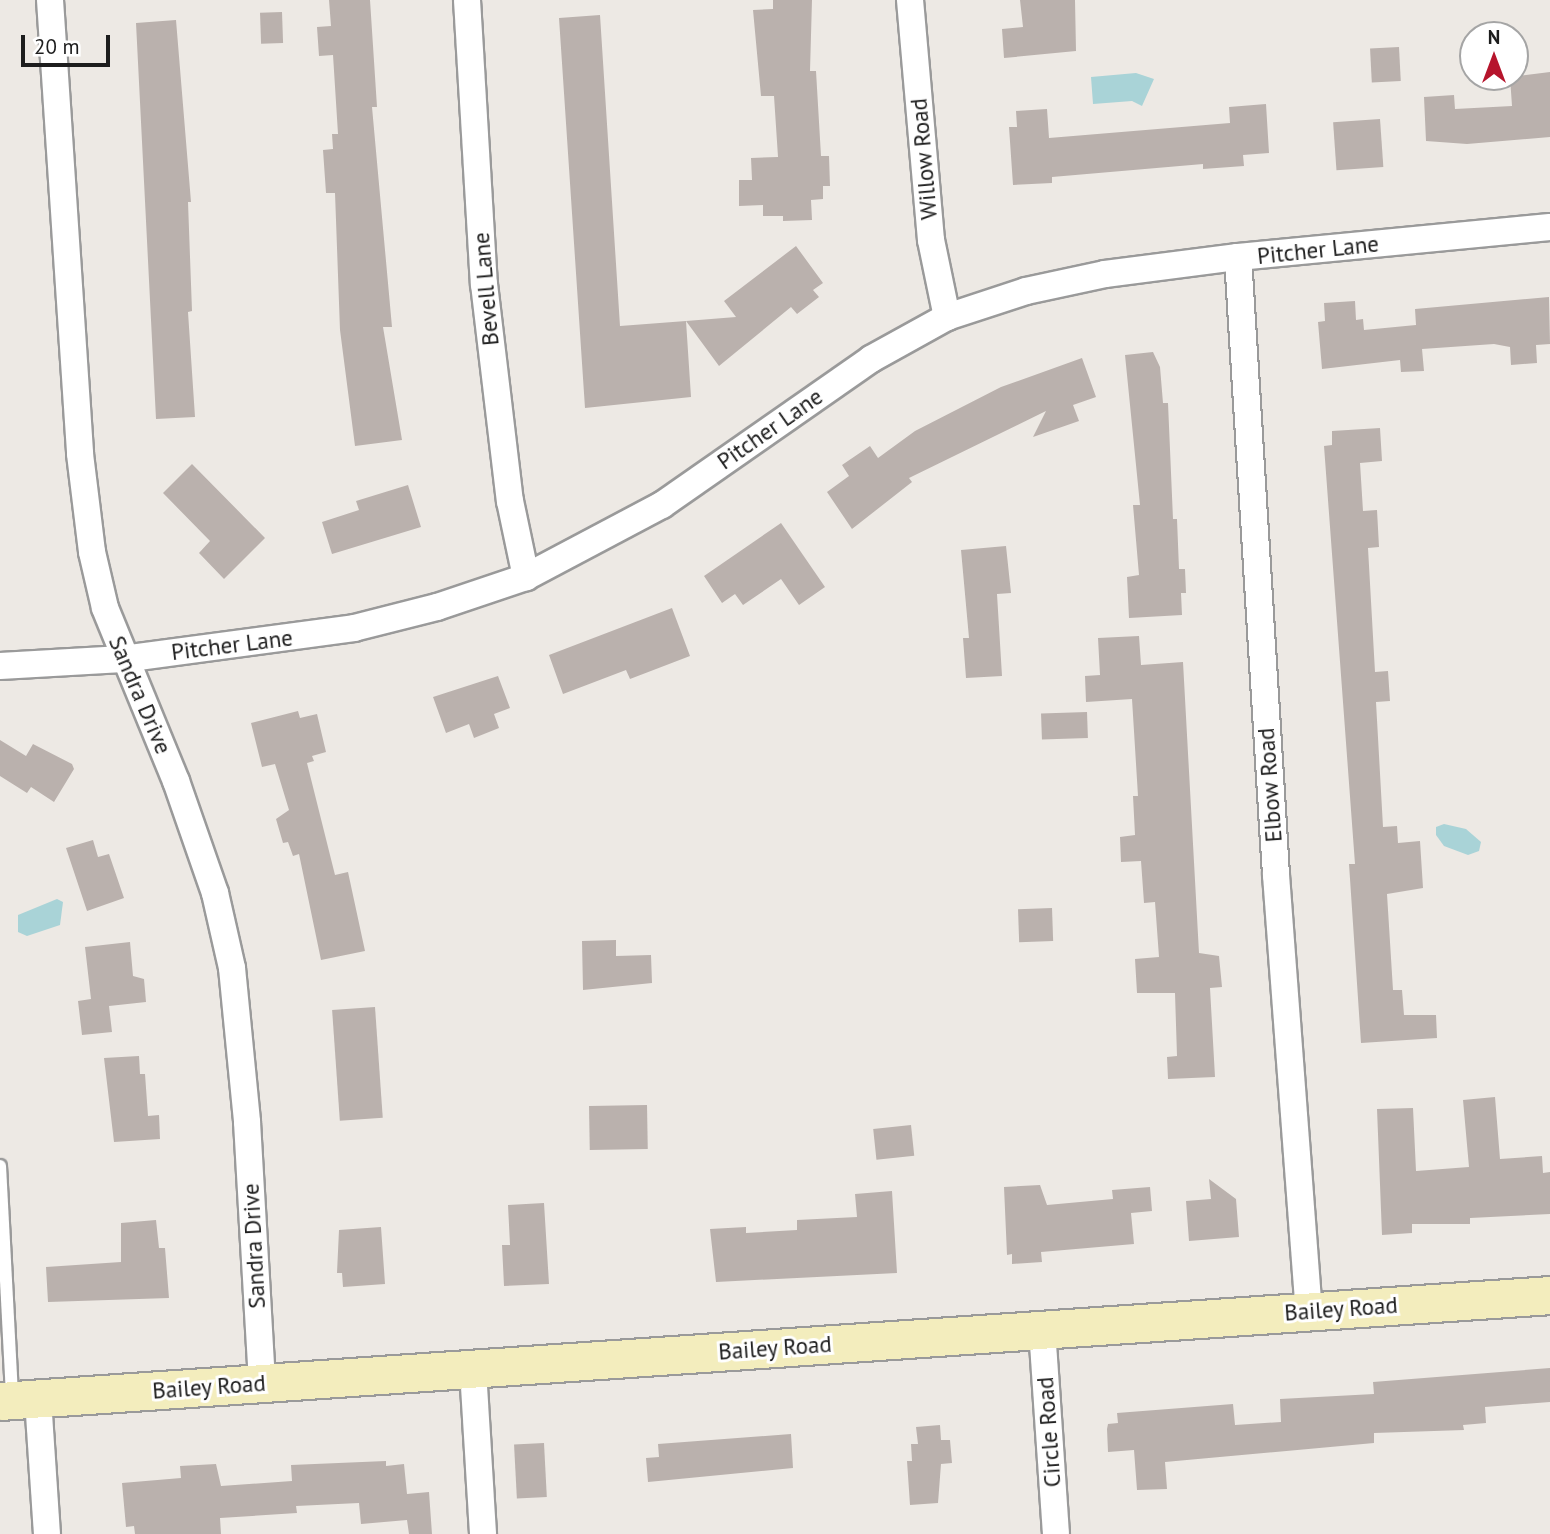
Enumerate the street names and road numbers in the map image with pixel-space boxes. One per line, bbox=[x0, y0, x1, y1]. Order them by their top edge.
street label: Willow Road bbox=[905, 97, 943, 221]
street label: Pitcher Lane bbox=[1256, 230, 1380, 270]
street label: Bevell Lane bbox=[467, 231, 505, 347]
street label: Pitcher Lane bbox=[712, 383, 828, 475]
street label: Pitcher Lane bbox=[170, 624, 294, 666]
street label: Sandra Drive bbox=[103, 632, 177, 758]
street label: Elbow Road bbox=[1252, 727, 1288, 843]
street label: Sandra Drive bbox=[237, 1183, 271, 1309]
street label: Bailey Road bbox=[1283, 1291, 1399, 1327]
street label: Bailey Road bbox=[717, 1330, 833, 1366]
street label: Bailey Road bbox=[151, 1369, 267, 1405]
street label: Circle Road bbox=[1031, 1376, 1067, 1488]

